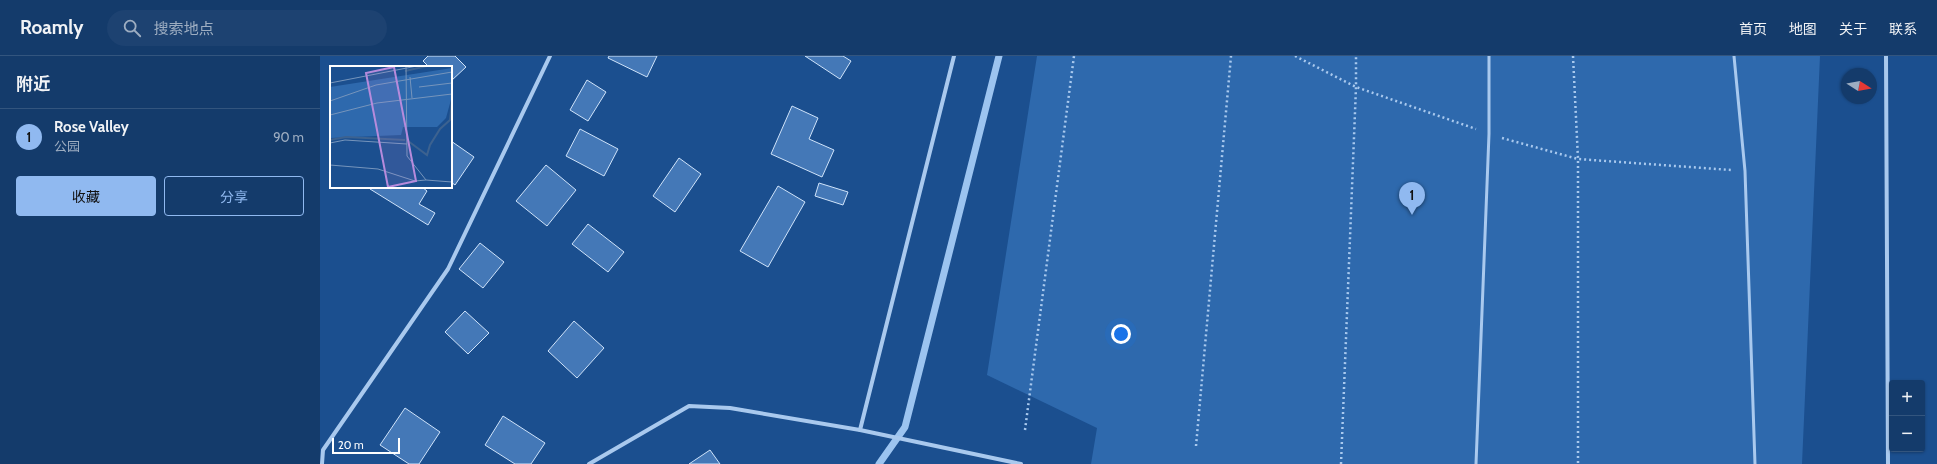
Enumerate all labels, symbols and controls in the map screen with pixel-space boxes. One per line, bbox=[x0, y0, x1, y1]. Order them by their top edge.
search box bbox=[107, 10, 387, 46]
text: Roamly bbox=[20, 16, 83, 39]
icon: search bbox=[121, 17, 143, 39]
text: 搜索地点 bbox=[153, 20, 213, 38]
text: 首页 bbox=[1739, 20, 1767, 38]
text: 地图 bbox=[1789, 20, 1817, 38]
text: 关于 bbox=[1839, 20, 1867, 38]
text: 联系 bbox=[1889, 20, 1917, 38]
inset map bbox=[330, 66, 452, 188]
north arrow bbox=[1841, 68, 1877, 104]
text: 附近 bbox=[16, 74, 50, 94]
text: Rose Valley bbox=[54, 118, 129, 136]
text: 1 bbox=[27, 129, 31, 145]
text: 90 m bbox=[273, 129, 304, 145]
text: 公园 bbox=[54, 138, 80, 154]
button: 收藏 bbox=[16, 176, 156, 216]
button: 分享 bbox=[164, 176, 304, 216]
pin: 1 bbox=[1399, 182, 1425, 215]
your location bbox=[1111, 324, 1131, 344]
map controls bbox=[1889, 380, 1925, 452]
button: + bbox=[1889, 380, 1925, 416]
button: − bbox=[1889, 416, 1925, 452]
scale bar bbox=[332, 436, 400, 455]
text: 20 m bbox=[338, 438, 364, 452]

